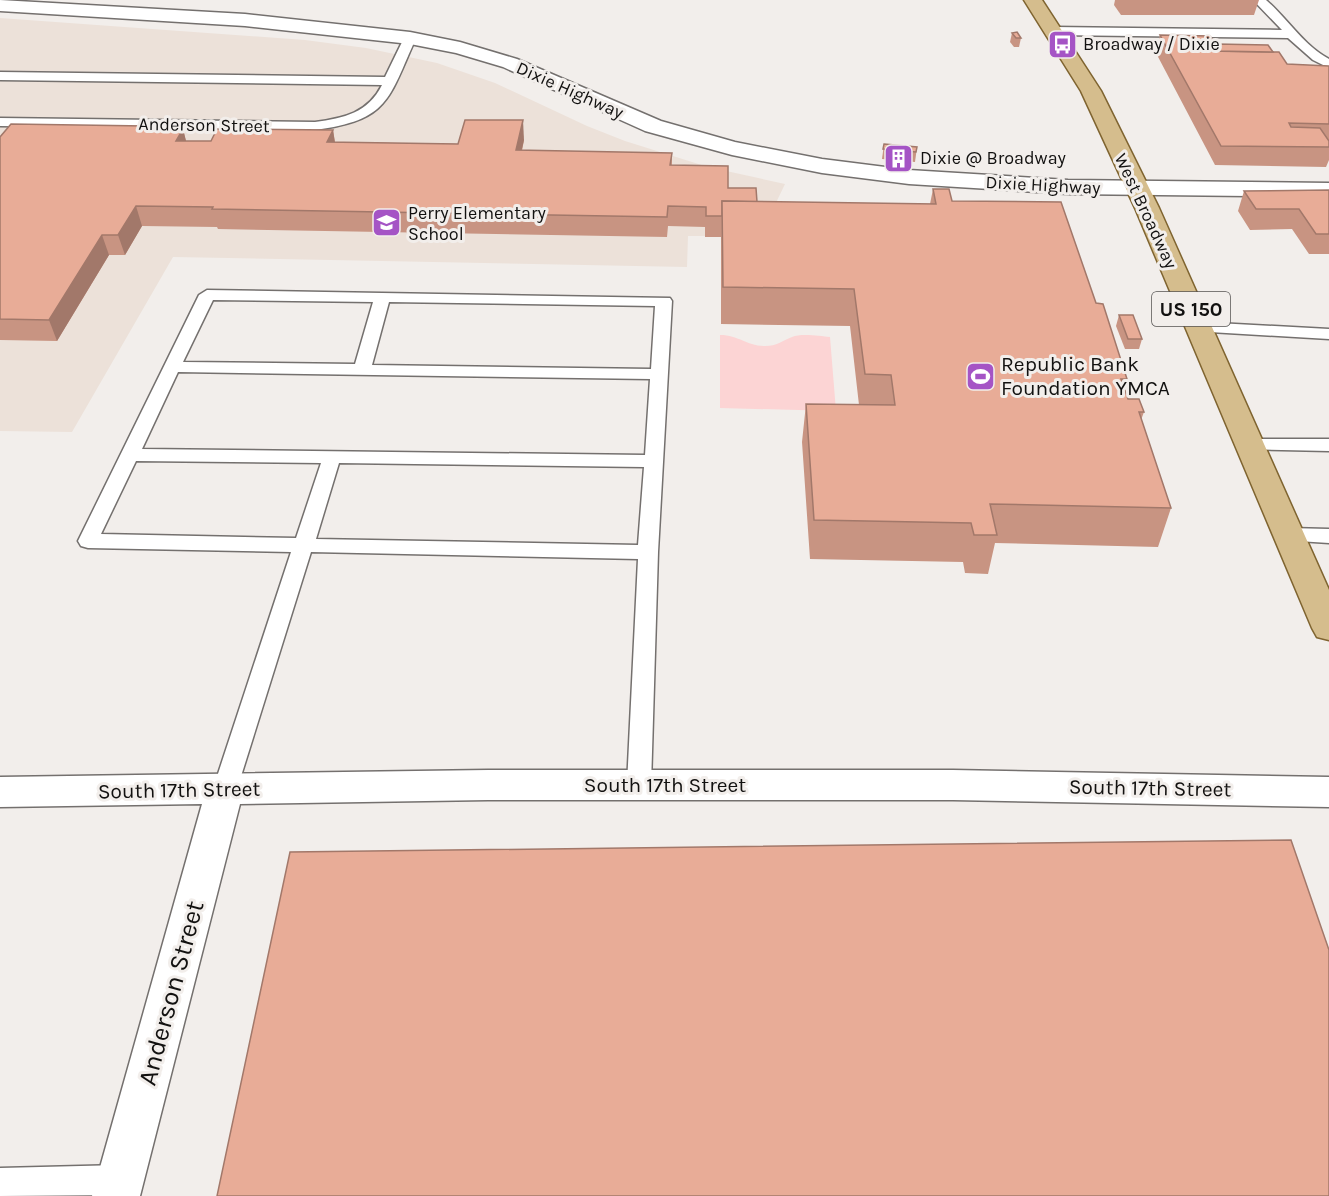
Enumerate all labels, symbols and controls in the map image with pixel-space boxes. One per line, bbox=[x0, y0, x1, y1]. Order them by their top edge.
bus stop icon: Broadway / Dixie bbox=[1046, 28, 1078, 60]
place label: Broadway / Dixie bbox=[1083, 33, 1220, 55]
street label: Dixie Highway bbox=[513, 57, 628, 124]
street label: Anderson Street bbox=[138, 113, 270, 137]
building icon: Dixie @ Broadway bbox=[883, 142, 915, 174]
place label: Dixie @ Broadway bbox=[920, 147, 1067, 169]
street label: West Broadway bbox=[1110, 150, 1183, 273]
street label: Dixie Highway bbox=[985, 171, 1102, 199]
place label: Perry Elementary School bbox=[408, 202, 546, 245]
school or university icon: Perry Elementary School bbox=[371, 207, 403, 239]
road number: US 150 bbox=[1152, 292, 1230, 326]
place label: Republic Bank Foundation YMCA bbox=[1001, 352, 1170, 400]
sports icon: Republic Bank Foundation YMCA bbox=[964, 360, 996, 392]
street label: South 17th Street bbox=[584, 773, 746, 797]
street label: South 17th Street bbox=[1069, 775, 1232, 801]
street label: South 17th Street bbox=[98, 777, 261, 803]
street label: Anderson Street bbox=[131, 897, 211, 1089]

